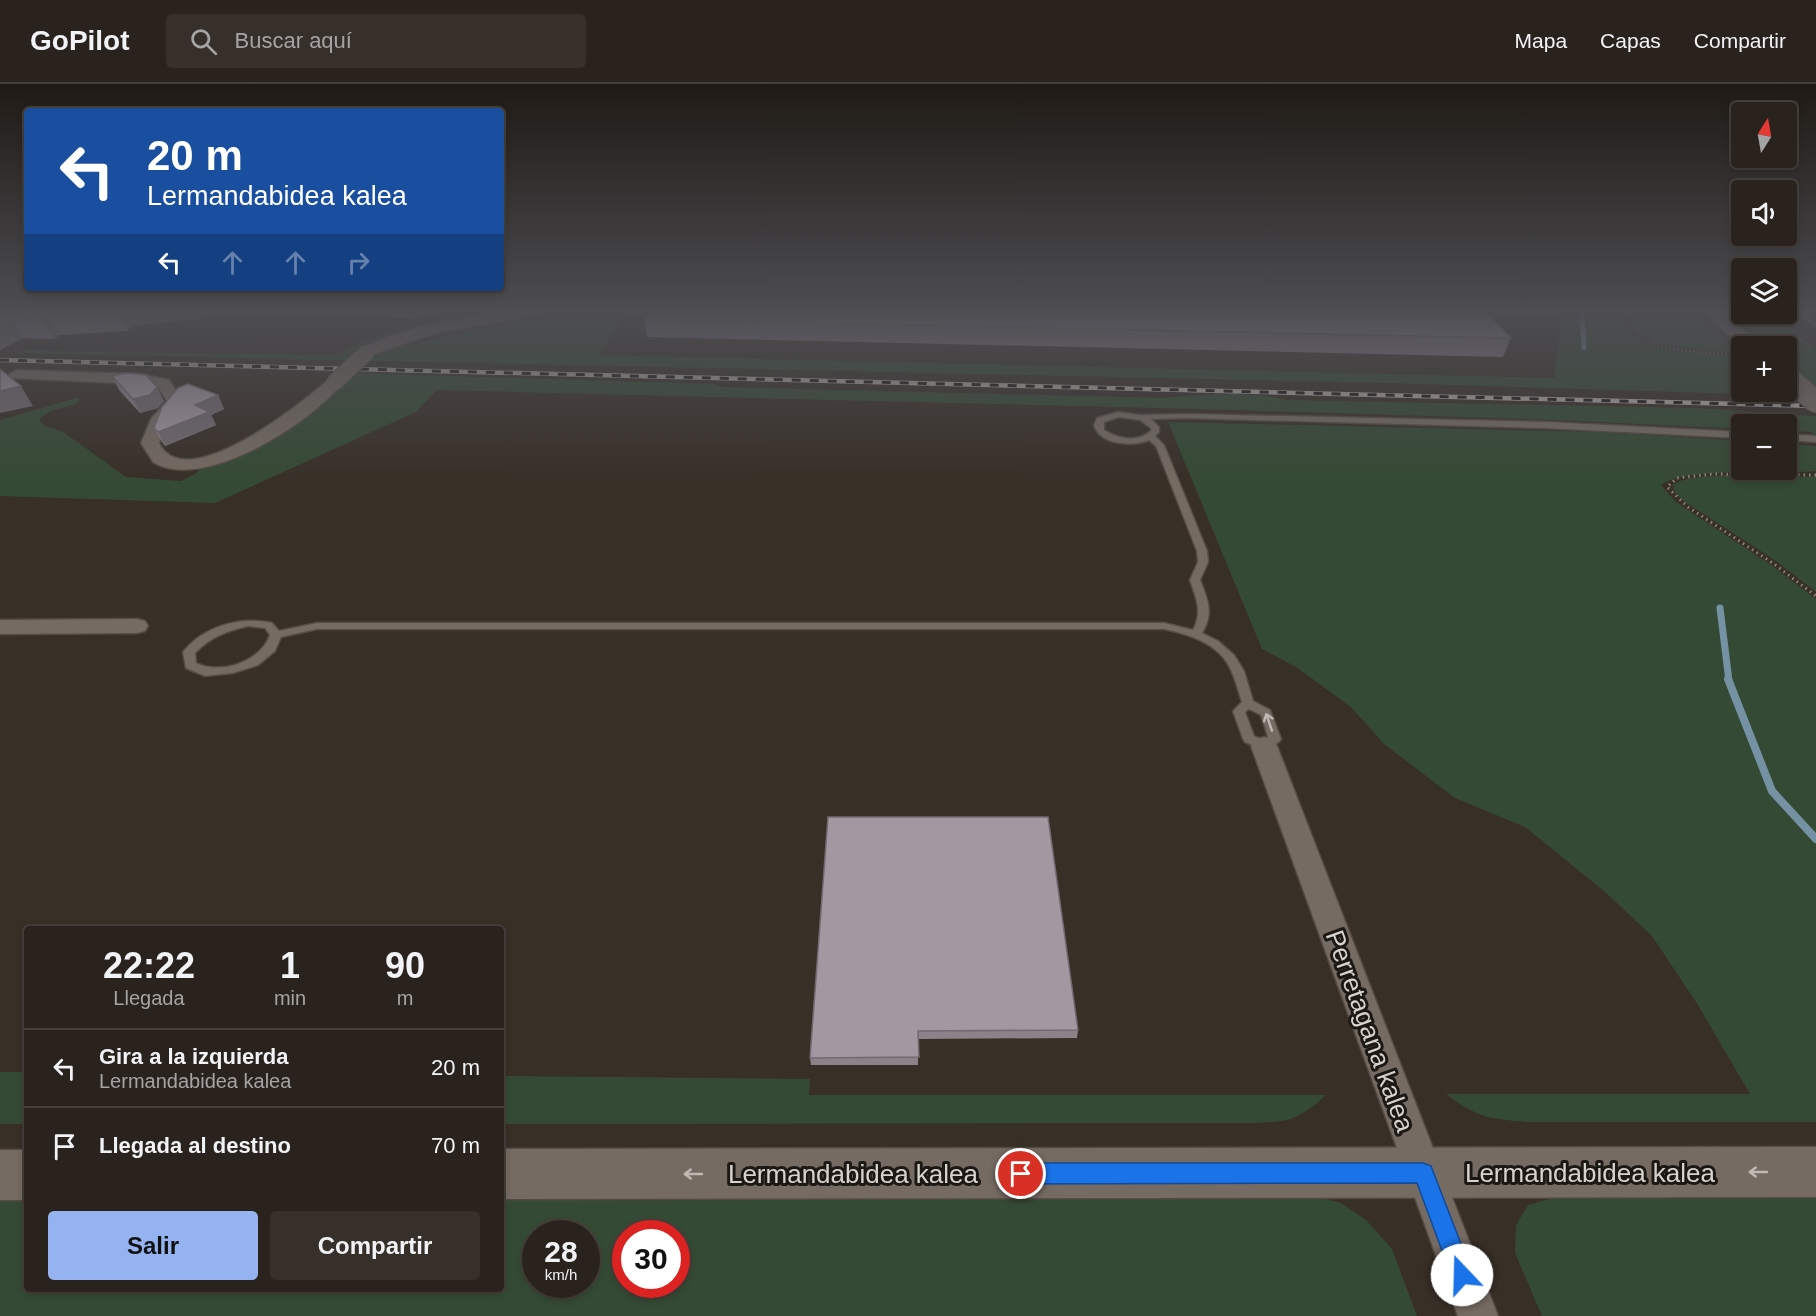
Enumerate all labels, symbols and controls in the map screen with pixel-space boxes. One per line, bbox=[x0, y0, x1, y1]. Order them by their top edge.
search box bbox=[166, 14, 586, 68]
text: GoPilot bbox=[30, 25, 130, 56]
icon: search bbox=[187, 25, 220, 58]
text: Buscar aquí bbox=[235, 28, 352, 53]
text: Mapa bbox=[1515, 29, 1567, 52]
text: Capas bbox=[1600, 29, 1661, 52]
text: Compartir bbox=[1694, 29, 1786, 52]
north arrow bbox=[1731, 102, 1797, 168]
map controls bbox=[1731, 102, 1797, 480]
icon: left bbox=[48, 132, 126, 210]
text: 20 m bbox=[147, 132, 243, 179]
button: sound bbox=[1731, 180, 1797, 246]
text: Lermandabidea kalea bbox=[147, 181, 407, 211]
icon: left bbox=[153, 246, 186, 279]
icon: ahead bbox=[216, 246, 249, 279]
icon: ahead bbox=[279, 246, 312, 279]
icon: right bbox=[342, 246, 375, 279]
button: layers bbox=[1731, 258, 1797, 324]
button: + bbox=[1731, 336, 1797, 402]
button: − bbox=[1731, 414, 1797, 480]
one-way arrow bbox=[1263, 714, 1274, 732]
street label: Perretagana kalea bbox=[1320, 926, 1421, 1136]
text: 22:22 bbox=[103, 945, 195, 986]
text: 1 bbox=[280, 945, 300, 986]
text: 90 bbox=[385, 945, 425, 986]
text: Llegada bbox=[113, 987, 185, 1009]
text: min bbox=[274, 987, 306, 1009]
text: m bbox=[397, 987, 413, 1009]
text: Gira a la izquierda bbox=[99, 1044, 289, 1069]
icon: left bbox=[48, 1052, 81, 1085]
text: 20 m bbox=[431, 1055, 480, 1080]
text: Lermandabidea kalea bbox=[99, 1070, 291, 1092]
icon: arrive bbox=[48, 1130, 81, 1163]
text: Llegada al destino bbox=[99, 1133, 291, 1158]
text: 70 m bbox=[431, 1133, 480, 1158]
pin bbox=[995, 1148, 1046, 1199]
icon: arrive bbox=[1004, 1157, 1037, 1190]
street label: Lermandabidea kalea bbox=[1465, 1158, 1716, 1188]
street label: Lermandabidea kalea bbox=[728, 1159, 979, 1189]
one-way arrow bbox=[1748, 1166, 1768, 1178]
one-way arrow bbox=[683, 1168, 703, 1180]
button: Salir bbox=[48, 1211, 258, 1280]
button: Compartir bbox=[270, 1211, 480, 1280]
speed limit sign: 30 bbox=[612, 1220, 690, 1298]
text: 28 bbox=[544, 1235, 578, 1268]
position arrow bbox=[1430, 1243, 1494, 1307]
text: km/h bbox=[545, 1266, 577, 1283]

